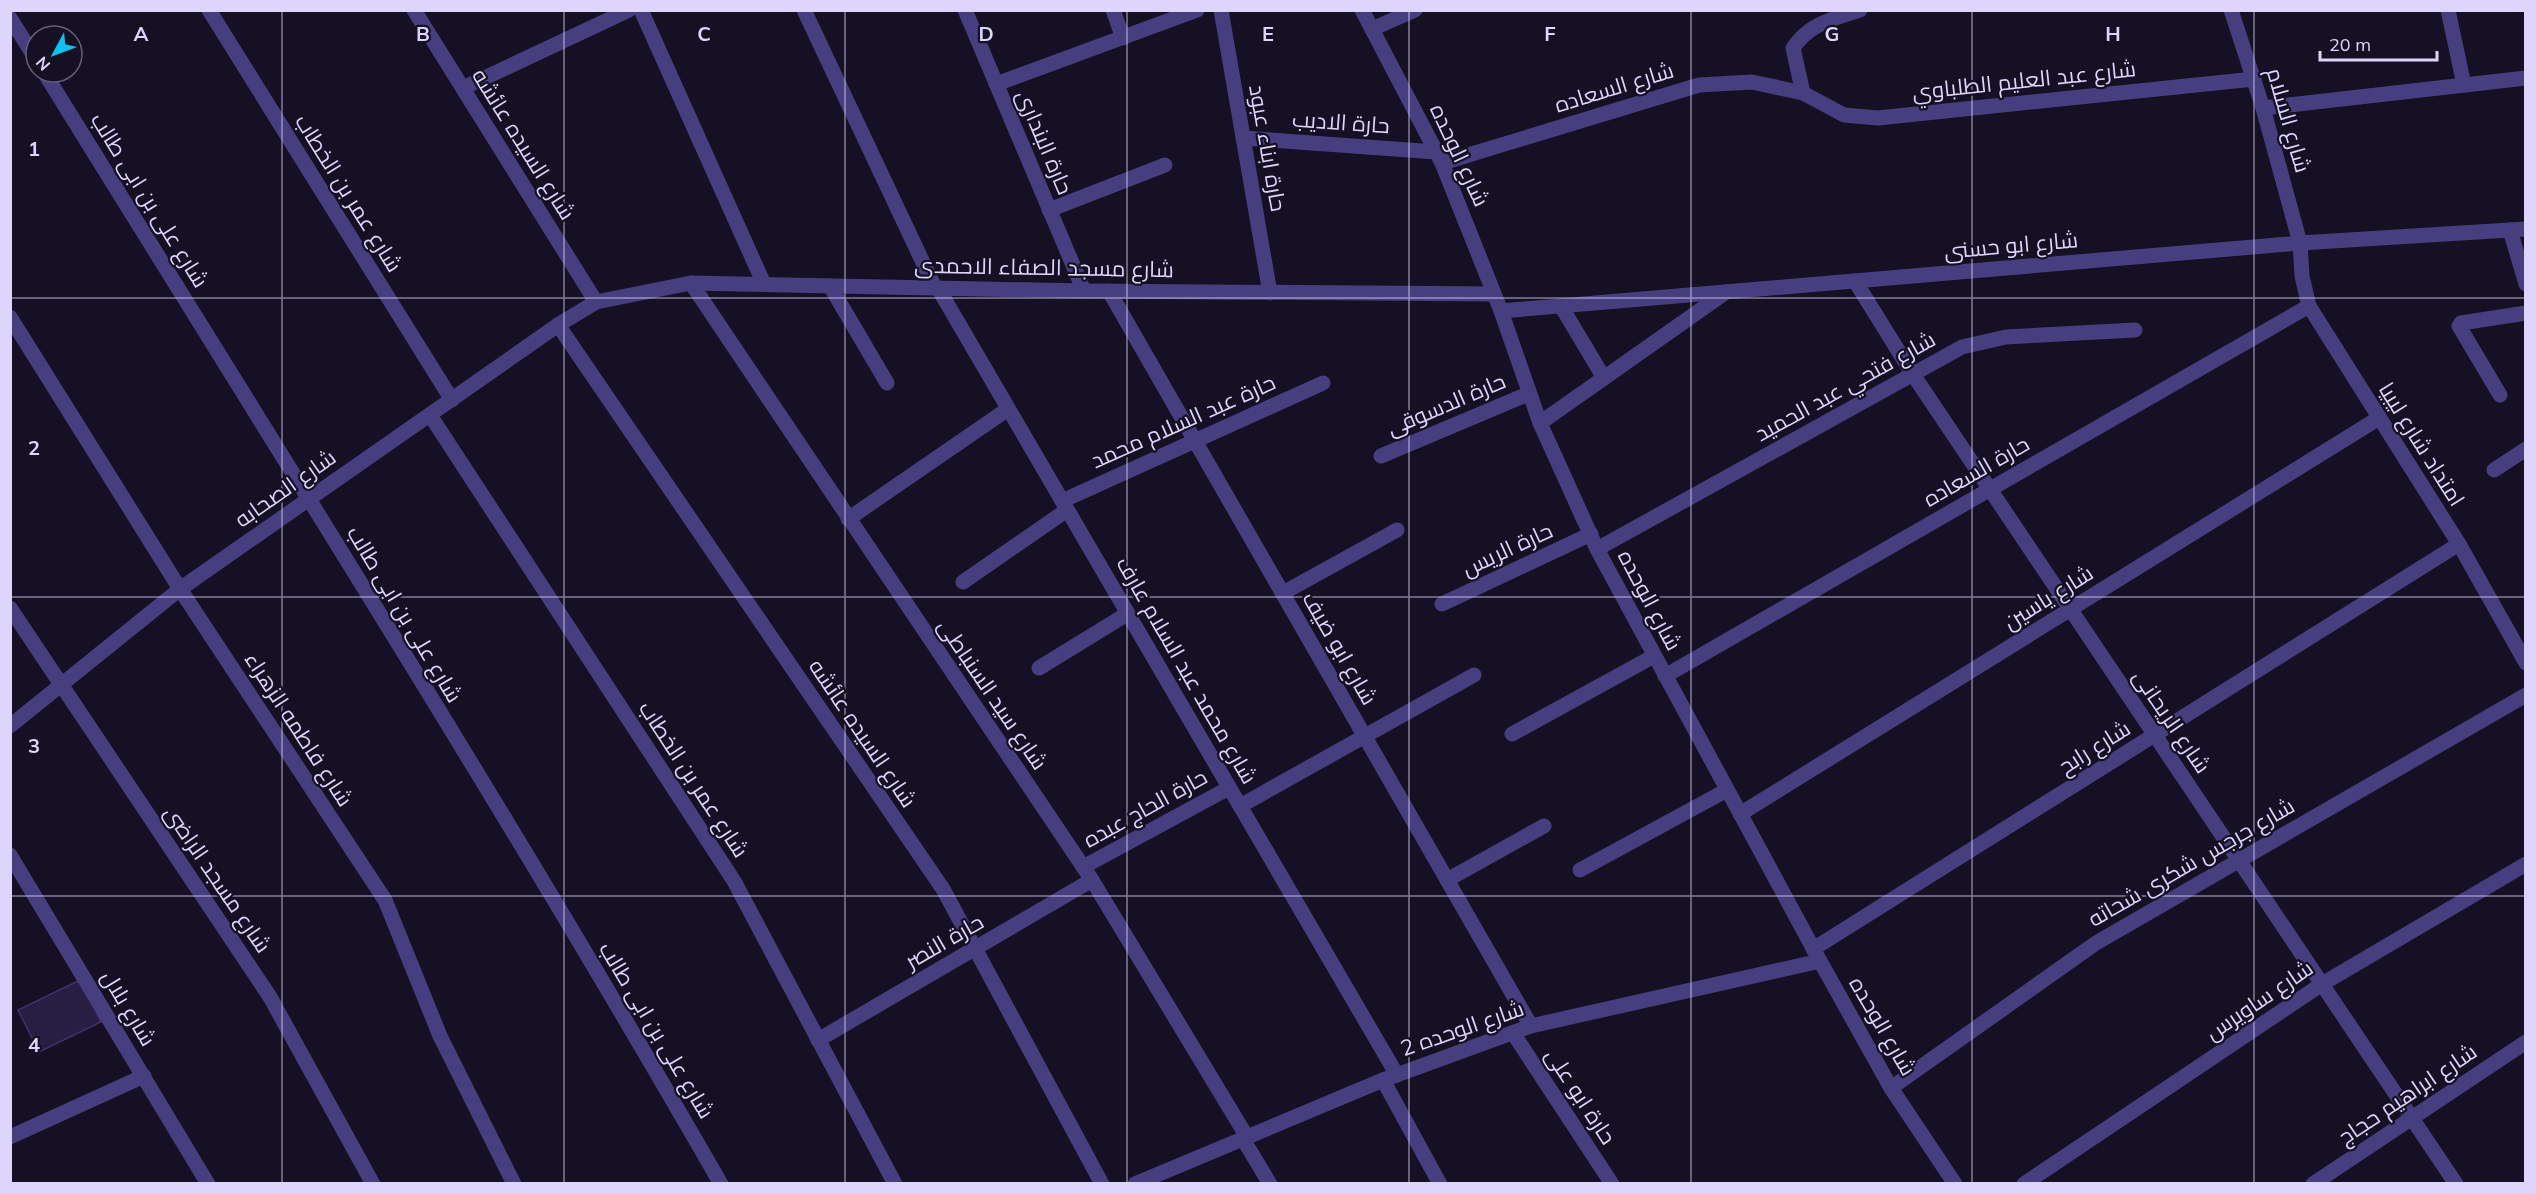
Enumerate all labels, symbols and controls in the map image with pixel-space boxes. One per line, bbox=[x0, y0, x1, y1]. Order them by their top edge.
text: A bbox=[134, 21, 149, 46]
text: B bbox=[416, 21, 430, 46]
text: C bbox=[697, 21, 711, 46]
text: D bbox=[978, 21, 994, 46]
text: E bbox=[1262, 21, 1274, 46]
text: F bbox=[1544, 21, 1556, 46]
text: G bbox=[1825, 21, 1839, 46]
text: H bbox=[2105, 21, 2121, 46]
north arrow bbox=[24, 24, 84, 84]
scale bar bbox=[2320, 24, 2437, 62]
text: 20 m bbox=[2329, 33, 2371, 56]
text: N bbox=[31, 53, 54, 75]
street label: شارع عبد العليم الطلباوي bbox=[1911, 54, 2137, 109]
street label: شارع السعاده bbox=[1551, 56, 1677, 119]
street label: شارع السيده عائشه bbox=[465, 63, 582, 225]
street label: شارع السلام bbox=[2259, 64, 2317, 176]
street label: حارة ابناء عبود bbox=[1243, 82, 1293, 214]
street label: حارة البندارى bbox=[1010, 85, 1080, 199]
street label: شارع الوحده bbox=[1423, 99, 1496, 211]
street label: حارة الاديب bbox=[1291, 105, 1391, 139]
street label: شارع على بن ابى طالب bbox=[84, 107, 215, 293]
street label: شارع عمر بن الخطاب bbox=[288, 109, 409, 278]
text: 1 bbox=[28, 136, 40, 161]
street label: شارع ابو حسنى bbox=[1943, 225, 2079, 266]
street label: شارع مسجد الصفاء الاحمدى bbox=[914, 251, 1174, 284]
street label: شارع فتحي عبد الحميد bbox=[1750, 325, 1942, 450]
street label: حارة الدسوقى bbox=[1382, 366, 1510, 442]
street label: حارة عبد السلام محمد bbox=[1086, 368, 1281, 476]
street label: امتداد شارع ليبيا bbox=[2372, 377, 2471, 512]
street label: حارة السعاده bbox=[1918, 429, 2034, 513]
text: 2 bbox=[28, 435, 40, 460]
street label: شارع الصحابه bbox=[229, 443, 342, 534]
street label: حارة الريس bbox=[1457, 516, 1557, 582]
street label: شارع على بن ابى طالب bbox=[340, 521, 469, 708]
street label: شارع الوحده bbox=[1611, 545, 1688, 656]
street label: شارع محمد عبد السلام عارف bbox=[1109, 551, 1264, 790]
street label: شارع ياسين bbox=[1998, 558, 2099, 636]
street label: شارع ابو ضيف bbox=[1295, 586, 1384, 710]
street label: شارع سيد السنباطى bbox=[931, 613, 1054, 776]
street label: شارع فاطمه الزهراء bbox=[238, 647, 359, 812]
street label: شارع السيده عائشه bbox=[802, 653, 923, 813]
street label: شارع الريحانى bbox=[2126, 664, 2217, 779]
street label: شارع عمر بن الخطاب bbox=[632, 695, 755, 863]
street label: شارع رابح bbox=[2053, 714, 2136, 781]
text: 3 bbox=[28, 733, 40, 758]
street label: حارة الحاج عبده bbox=[1078, 762, 1212, 854]
street label: شارع جرجس شكرى شحاته bbox=[2083, 791, 2300, 933]
street label: شارع مسجد الراضى bbox=[158, 800, 278, 959]
street label: حارة النصر bbox=[898, 907, 988, 976]
street label: شارع على بن ابى طالب bbox=[592, 937, 721, 1124]
street label: شارع ساويرس bbox=[2200, 954, 2319, 1047]
street label: شارع بلال bbox=[95, 965, 163, 1052]
street label: شارع الوحده bbox=[1843, 971, 1923, 1081]
street label: شارع الوحده 2 bbox=[1397, 994, 1528, 1063]
text: 4 bbox=[28, 1032, 40, 1057]
street label: شارع ابراهيم حجاج bbox=[2332, 1037, 2483, 1152]
street label: حارة ابو على bbox=[1539, 1042, 1623, 1150]

